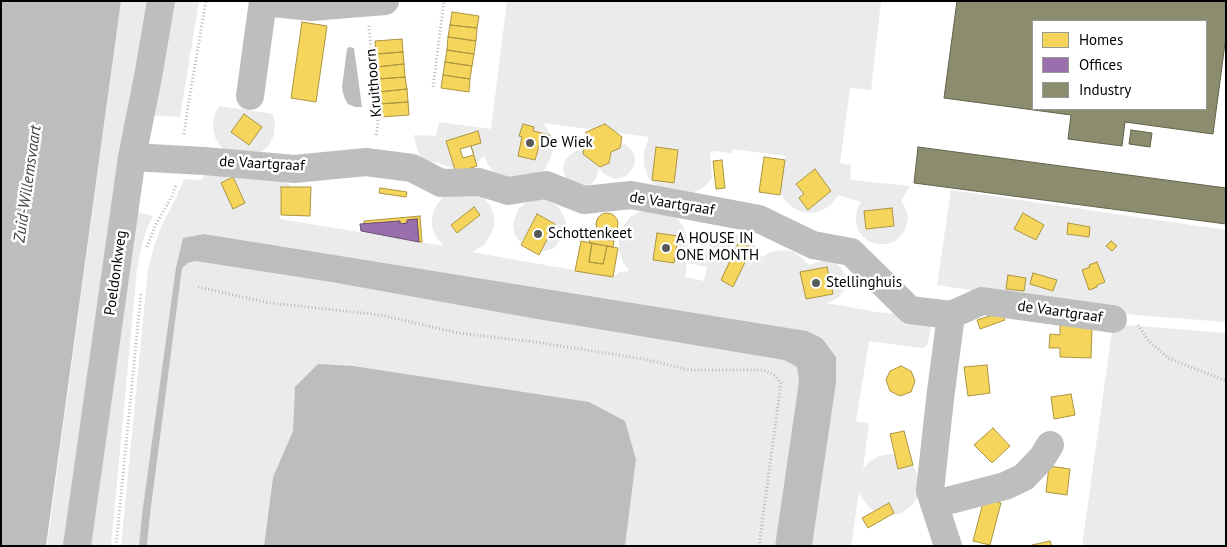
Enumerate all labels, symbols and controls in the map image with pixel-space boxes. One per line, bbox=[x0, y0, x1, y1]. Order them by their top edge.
legend bbox=[1032, 20, 1207, 110]
text: Homes bbox=[1079, 30, 1123, 49]
street label: Kruithoorn bbox=[362, 48, 386, 118]
text: Offices bbox=[1079, 55, 1123, 74]
text: Industry bbox=[1079, 80, 1131, 99]
water label: Zuid-Willemsvaart bbox=[10, 124, 46, 244]
place label: De Wiek bbox=[540, 134, 593, 152]
marker: De Wiek bbox=[524, 137, 536, 149]
street label: de Vaartgraaf bbox=[219, 153, 305, 175]
street label: de Vaartgraaf bbox=[628, 188, 716, 220]
place label: Schottenkeet bbox=[548, 225, 632, 243]
marker: Schottenkeet bbox=[532, 228, 544, 240]
street label: Poeldonkweg bbox=[101, 229, 131, 317]
place label: A HOUSE IN ONE MONTH bbox=[676, 230, 759, 265]
marker: A HOUSE IN ONE MONTH bbox=[660, 242, 672, 254]
place label: Stellinghuis bbox=[826, 274, 902, 292]
marker: Stellinghuis bbox=[810, 277, 822, 289]
street label: de Vaartgraaf bbox=[1016, 297, 1104, 327]

